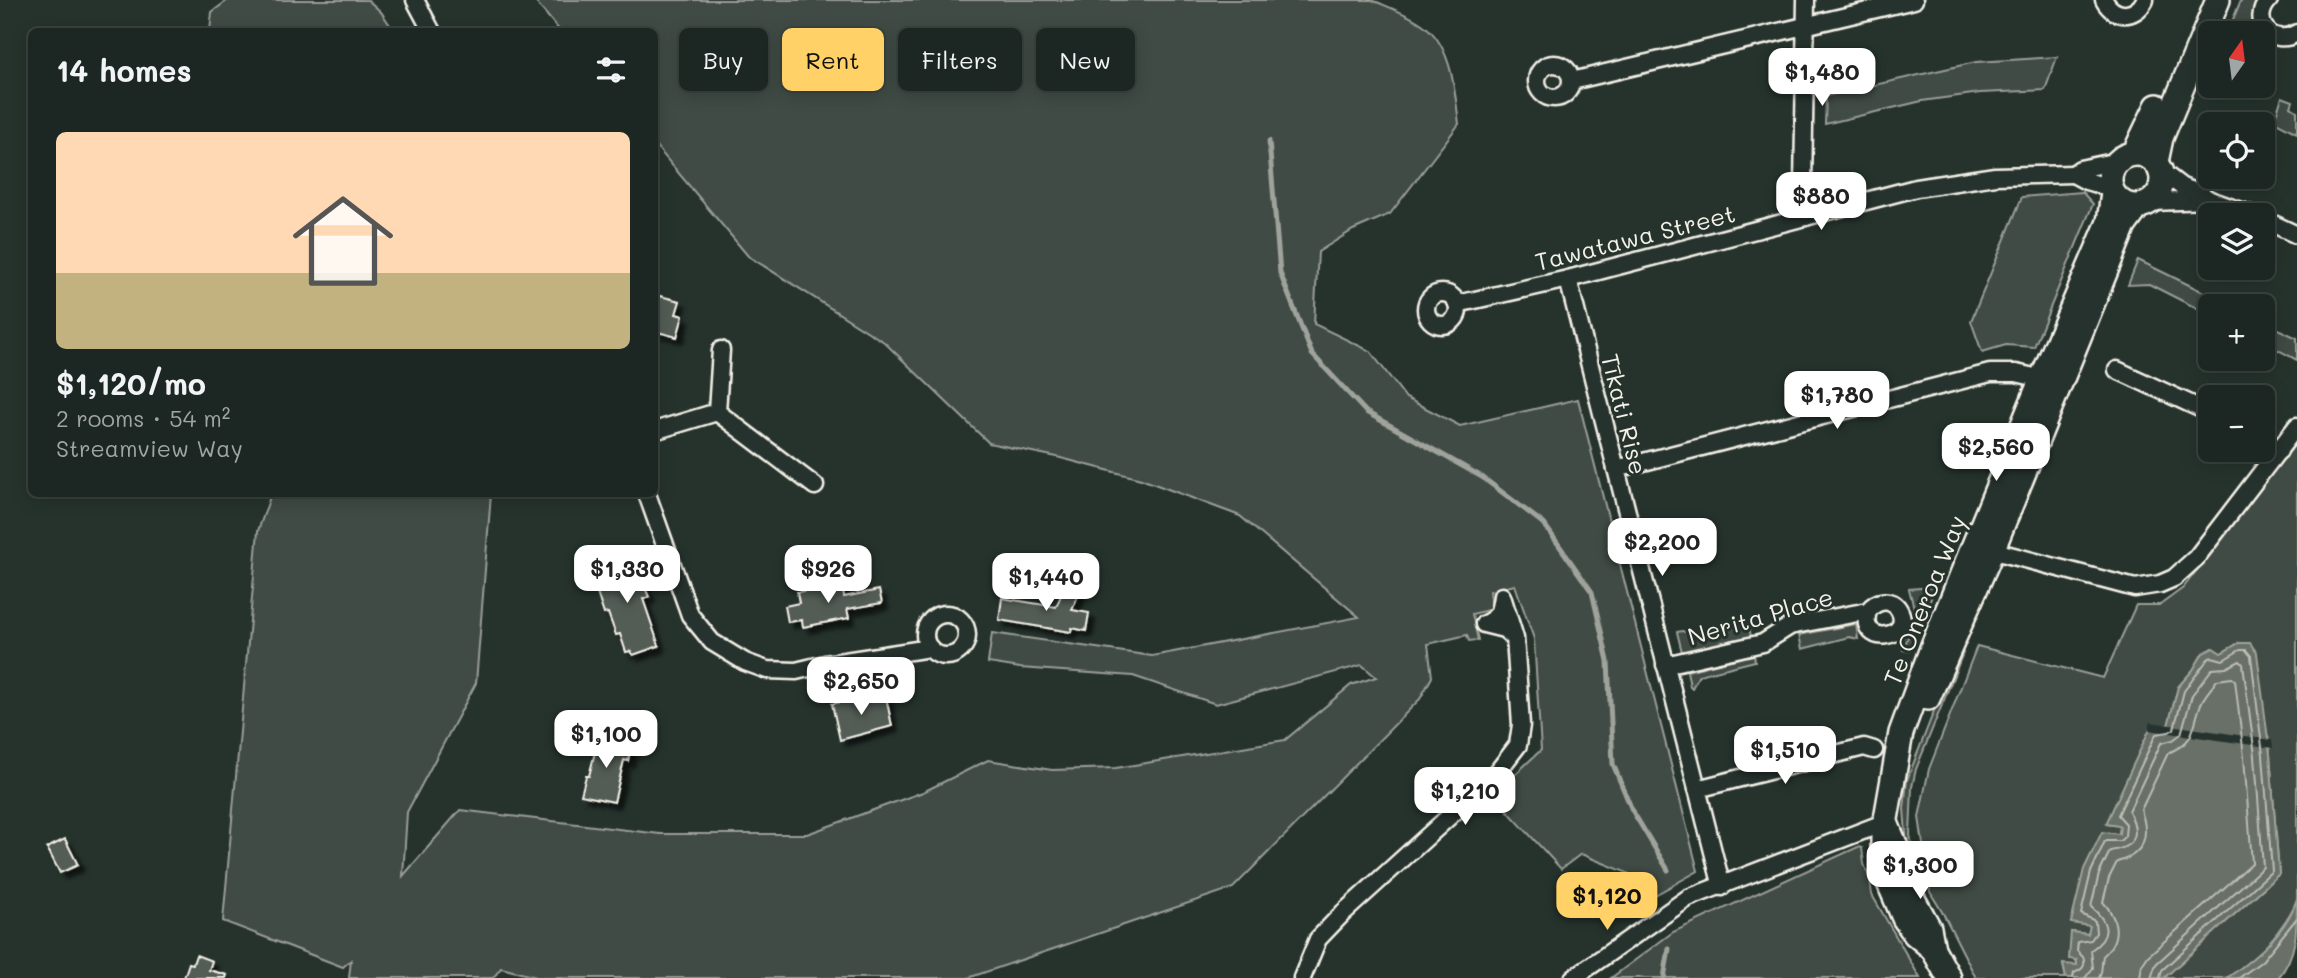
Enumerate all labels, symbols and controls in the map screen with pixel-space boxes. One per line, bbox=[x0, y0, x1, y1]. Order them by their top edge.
north arrow bbox=[2198, 21, 2275, 98]
map controls bbox=[2198, 21, 2275, 462]
chip: Buy bbox=[679, 28, 768, 91]
chip: Rent bbox=[782, 28, 884, 91]
chip: Filters bbox=[898, 28, 1022, 91]
chip: New bbox=[1036, 28, 1135, 91]
pin: $1,480 bbox=[1765, 48, 1879, 108]
text: 14 homes bbox=[56, 50, 192, 90]
icon: filters bbox=[592, 51, 630, 89]
text: $1,480 bbox=[1784, 56, 1860, 86]
button: locate bbox=[2198, 112, 2275, 189]
pin: $880 bbox=[1780, 173, 1862, 232]
icon: home bbox=[280, 178, 406, 304]
text: $880 bbox=[1792, 180, 1850, 210]
street label: Tawatawa Street bbox=[1532, 197, 1738, 277]
button: layers bbox=[2198, 203, 2275, 280]
button: + bbox=[2198, 294, 2275, 371]
street label: Tīkati Rise bbox=[1595, 350, 1655, 478]
text: $1,120/mo bbox=[56, 363, 206, 403]
pin: $1,780 bbox=[1780, 372, 1894, 431]
text: $1,780 bbox=[1800, 379, 1874, 409]
button: − bbox=[2198, 385, 2275, 462]
text: 2 rooms · 54 m² bbox=[56, 403, 231, 433]
pin: $2,560 bbox=[1939, 424, 2053, 483]
text: $2,560 bbox=[1958, 431, 2034, 461]
text: Streamview Way bbox=[56, 433, 243, 463]
street label: Te Oneroa Way bbox=[1876, 511, 1972, 689]
pin: $2,200 bbox=[1605, 518, 1719, 578]
text: $2,200 bbox=[1624, 526, 1700, 556]
pin: $1,330 bbox=[570, 546, 684, 605]
pin: $926 bbox=[787, 546, 869, 605]
text: $1,330 bbox=[590, 553, 664, 583]
text: $926 bbox=[801, 553, 855, 583]
pin: $1,440 bbox=[989, 554, 1103, 613]
text: $1,440 bbox=[1008, 561, 1084, 591]
street label: Nerita Place bbox=[1684, 580, 1836, 652]
pin: $2,650 bbox=[804, 658, 918, 717]
text: $2,650 bbox=[823, 665, 899, 695]
pin: $1,100 bbox=[549, 710, 663, 770]
text: $1,100 bbox=[570, 718, 642, 748]
pin: $1,510 bbox=[1728, 726, 1842, 786]
text: $1,510 bbox=[1750, 734, 1820, 764]
pin: $1,210 bbox=[1408, 768, 1522, 827]
text: $1,210 bbox=[1430, 775, 1500, 805]
pin: $1,300 bbox=[1863, 842, 1977, 901]
text: $1,300 bbox=[1883, 849, 1957, 879]
pin: $1,120 bbox=[1550, 872, 1664, 932]
text: $1,120 bbox=[1572, 880, 1642, 910]

